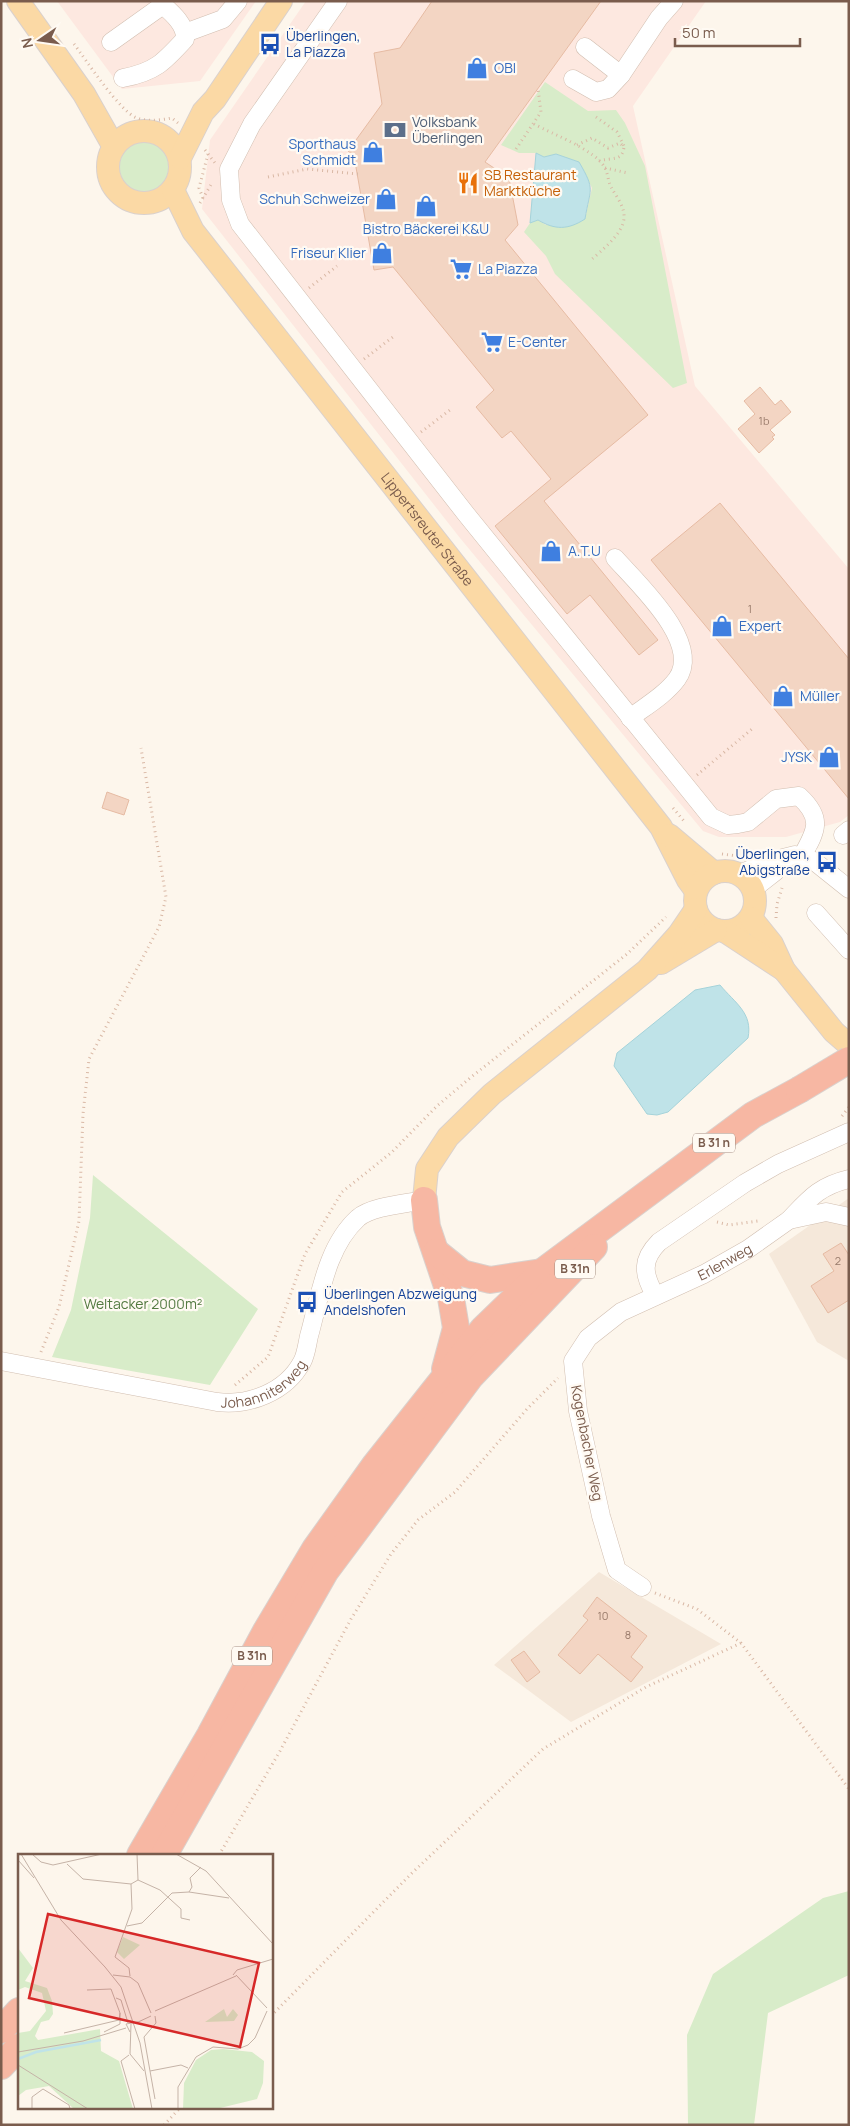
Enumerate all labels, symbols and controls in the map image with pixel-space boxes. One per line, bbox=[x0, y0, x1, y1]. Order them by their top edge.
north arrow bbox=[15, 15, 65, 65]
scale bar bbox=[675, 15, 800, 47]
text: 50 m bbox=[682, 22, 716, 43]
place label: Überlingen, La Piazza bbox=[286, 26, 361, 61]
bus stop icon: Überlingen, La Piazza bbox=[257, 31, 283, 57]
text: N bbox=[16, 36, 37, 50]
shop icon: OBI bbox=[464, 55, 490, 81]
place label: OBI bbox=[494, 58, 516, 77]
place label: Volksbank Überlingen bbox=[412, 112, 483, 147]
bank icon: Volksbank Überlingen bbox=[382, 117, 408, 143]
place label: Sporthaus Schmidt bbox=[288, 134, 356, 169]
shop icon: Sporthaus Schmidt bbox=[360, 139, 386, 165]
place label: SB Restaurant Marktküche bbox=[484, 165, 577, 200]
restaurant icon: SB Restaurant Marktküche bbox=[455, 170, 481, 196]
shop icon: Schuh Schweizer bbox=[373, 186, 399, 212]
place label: Schuh Schweizer bbox=[259, 189, 370, 208]
shop icon: Bistro Bäckerei K&U bbox=[413, 193, 439, 219]
place label: Bistro Bäckerei K&U bbox=[363, 219, 489, 238]
shop icon: Friseur Klier bbox=[369, 240, 395, 266]
place label: Friseur Klier bbox=[291, 243, 366, 262]
supermarket icon: La Piazza bbox=[448, 256, 474, 282]
place label: La Piazza bbox=[478, 259, 537, 278]
supermarket icon: E-Center bbox=[479, 329, 505, 355]
place label: E-Center bbox=[508, 332, 567, 351]
house number: 1b bbox=[759, 413, 770, 428]
street label: Lippertsreuter Straße bbox=[377, 468, 478, 590]
shop icon: A.T.U bbox=[538, 538, 564, 564]
place label: A.T.U bbox=[568, 541, 601, 560]
house number: 1 bbox=[748, 601, 752, 616]
shop icon: Expert bbox=[709, 613, 735, 639]
place label: Expert bbox=[739, 616, 782, 635]
shop icon: Müller bbox=[770, 683, 796, 709]
place label: Müller bbox=[800, 686, 840, 705]
shop icon: JYSK bbox=[816, 744, 842, 770]
place label: JYSK bbox=[781, 747, 813, 766]
place label: Überlingen, Abigstraße bbox=[736, 844, 810, 879]
bus stop icon: Überlingen, Abigstraße bbox=[814, 849, 840, 875]
road number: B 31 n bbox=[693, 1134, 735, 1152]
street label: Erlenweg bbox=[695, 1239, 755, 1285]
house number: 2 bbox=[835, 1253, 841, 1268]
road number: B 31n bbox=[555, 1260, 595, 1278]
place label: Überlingen Abzweigung Andelshofen bbox=[324, 1284, 477, 1319]
bus stop icon: Überlingen Abzweigung Andelshofen bbox=[294, 1289, 320, 1315]
park label: Weltacker 2000m² bbox=[84, 1294, 202, 1313]
street label: Johanniterweg bbox=[221, 1356, 310, 1412]
street label: Kogenbacher Weg bbox=[567, 1383, 608, 1502]
house number: 10 bbox=[597, 1608, 609, 1623]
house number: 8 bbox=[625, 1627, 631, 1642]
road number: B 31n bbox=[232, 1646, 272, 1665]
inset map bbox=[18, 1854, 272, 2108]

